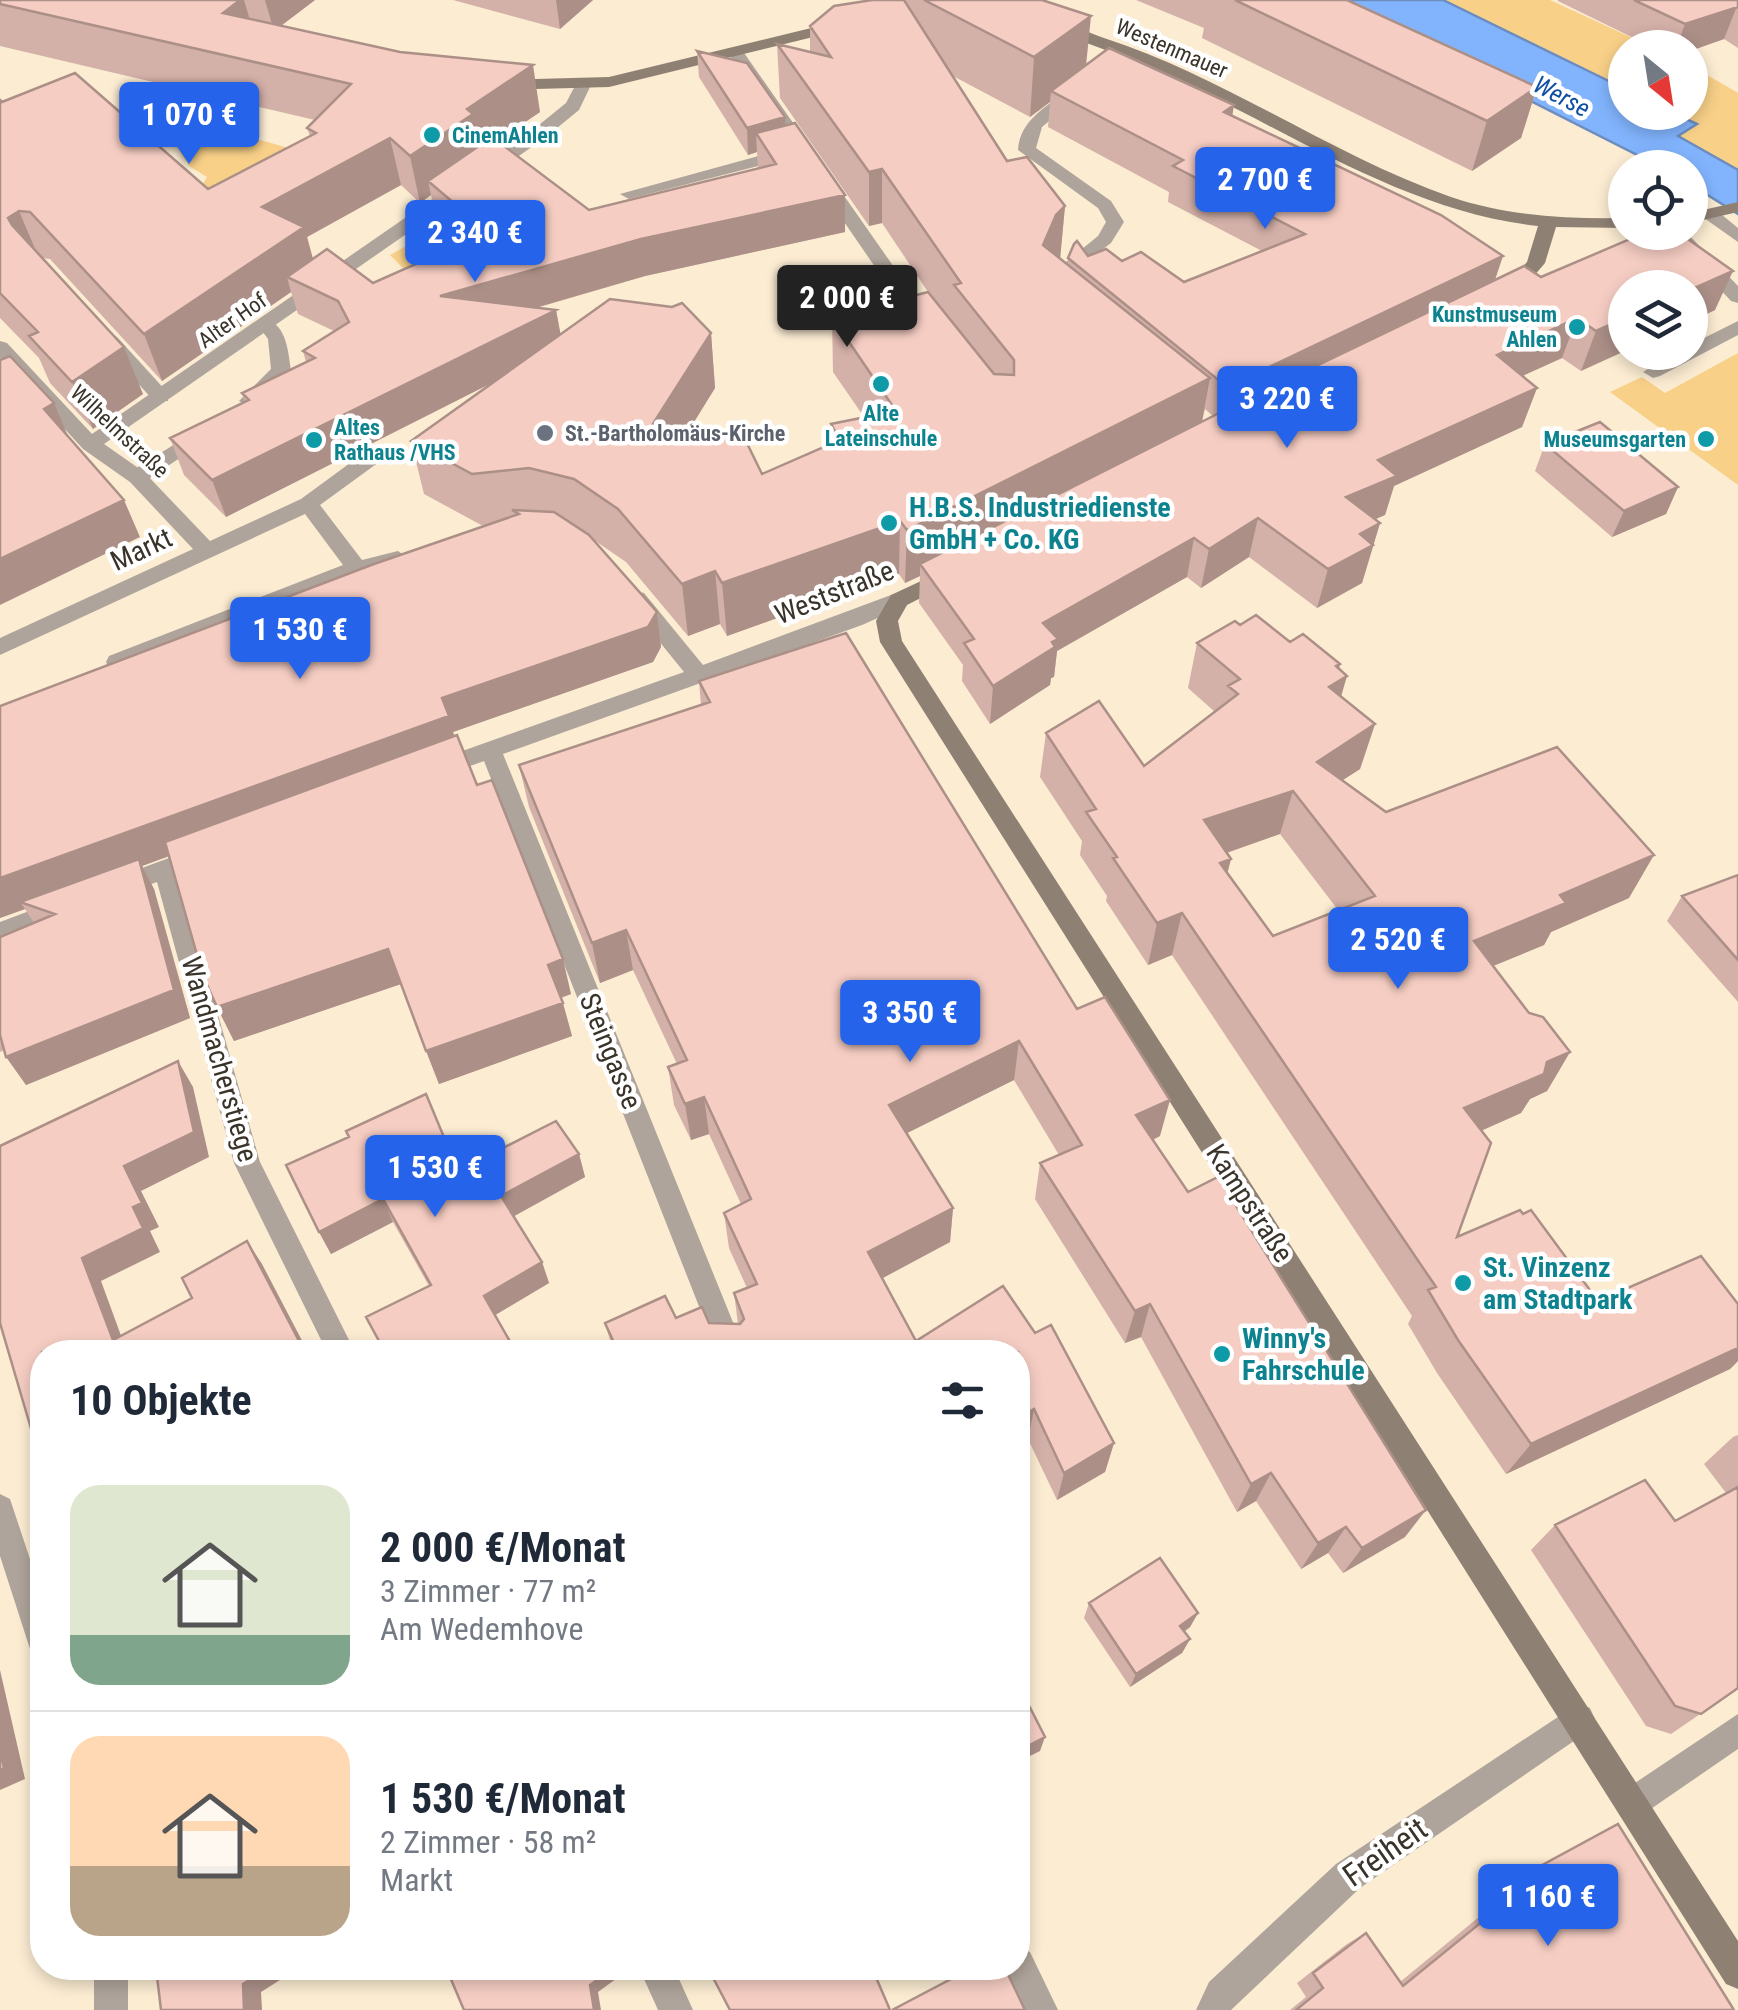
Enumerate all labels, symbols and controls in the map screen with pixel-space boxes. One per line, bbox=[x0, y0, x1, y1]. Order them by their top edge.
street label: Westenmauer bbox=[1112, 14, 1232, 83]
north arrow bbox=[1608, 30, 1708, 130]
map controls bbox=[1608, 30, 1708, 370]
water label: Werse bbox=[1529, 70, 1595, 123]
pin: 1 070 € bbox=[97, 82, 281, 167]
text: 1 070 € bbox=[141, 95, 237, 133]
place label: CinemAhlen bbox=[452, 123, 559, 148]
marker: CinemAhlen bbox=[421, 124, 443, 146]
pin: 2 700 € bbox=[1173, 147, 1357, 232]
button: locate bbox=[1608, 150, 1708, 250]
text: 2 700 € bbox=[1217, 160, 1313, 198]
pin: 2 340 € bbox=[383, 200, 567, 285]
text: 2 340 € bbox=[427, 213, 523, 251]
pin: 2 000 € bbox=[755, 265, 939, 350]
button: layers bbox=[1608, 270, 1708, 370]
text: 2 000 € bbox=[799, 278, 895, 316]
street label: Alter Hof bbox=[193, 288, 271, 353]
place label: Kunstmuseum Ahlen bbox=[1432, 302, 1557, 352]
marker: Kunstmuseum Ahlen bbox=[1566, 316, 1588, 338]
pin: 3 220 € bbox=[1195, 366, 1379, 451]
marker: Alte Lateinschule bbox=[870, 373, 892, 395]
text: 3 220 € bbox=[1239, 379, 1335, 417]
street label: Wilhelmstraße bbox=[66, 380, 174, 483]
place label: Alte Lateinschule bbox=[825, 401, 937, 451]
place label: Altes Rathaus /VHS bbox=[334, 415, 456, 465]
place label: St.-Bartholomäus-Kirche bbox=[565, 421, 785, 446]
marker: St.-Bartholomäus-Kirche bbox=[534, 422, 556, 444]
place label: Museumsgarten bbox=[1543, 427, 1686, 452]
marker: Museumsgarten bbox=[1695, 428, 1717, 450]
marker: Altes Rathaus /VHS bbox=[303, 429, 325, 451]
place label: H.B.S. Industriedienste GmbH + Co. KG bbox=[909, 491, 1171, 556]
marker: H.B.S. Industriedienste GmbH + Co. KG bbox=[878, 512, 900, 534]
street label: Markt bbox=[105, 521, 177, 578]
street label: Weststraße bbox=[770, 554, 898, 631]
pin: 1 530 € bbox=[208, 597, 392, 682]
text: 1 530 € bbox=[252, 610, 348, 648]
pin: 2 520 € bbox=[1306, 907, 1490, 992]
text: 2 520 € bbox=[1350, 920, 1446, 958]
street label: Wandmacherstiege bbox=[174, 953, 265, 1166]
pin: 3 350 € bbox=[818, 980, 1002, 1065]
street label: Steingasse bbox=[572, 989, 649, 1114]
text: 3 350 € bbox=[862, 993, 958, 1031]
pin: 1 530 € bbox=[343, 1135, 527, 1220]
street label: Kampstraße bbox=[1199, 1138, 1300, 1268]
text: 1 530 € bbox=[387, 1148, 483, 1186]
place label: St. Vinzenz am Stadtpark bbox=[1483, 1251, 1633, 1316]
marker: St. Vinzenz am Stadtpark bbox=[1452, 1272, 1474, 1294]
place label: Winny's Fahrschule bbox=[1242, 1322, 1365, 1387]
marker: Winny's Fahrschule bbox=[1211, 1343, 1233, 1365]
icon: filters bbox=[935, 1373, 990, 1428]
text: 10 Objekte bbox=[70, 1376, 252, 1425]
text: 2 000 €/Monat bbox=[380, 1523, 626, 1572]
icon: home bbox=[150, 1525, 270, 1645]
text: 3 Zimmer · 77 m² bbox=[380, 1572, 596, 1610]
text: Am Wedemhove bbox=[380, 1610, 584, 1648]
text: 1 530 €/Monat bbox=[380, 1774, 626, 1823]
icon: home bbox=[150, 1776, 270, 1896]
street label: Freiheit bbox=[1336, 1809, 1434, 1895]
text: 2 Zimmer · 58 m² bbox=[380, 1823, 596, 1861]
text: Markt bbox=[380, 1861, 453, 1899]
pin: 1 160 € bbox=[1456, 1864, 1640, 1949]
text: 1 160 € bbox=[1500, 1877, 1596, 1915]

